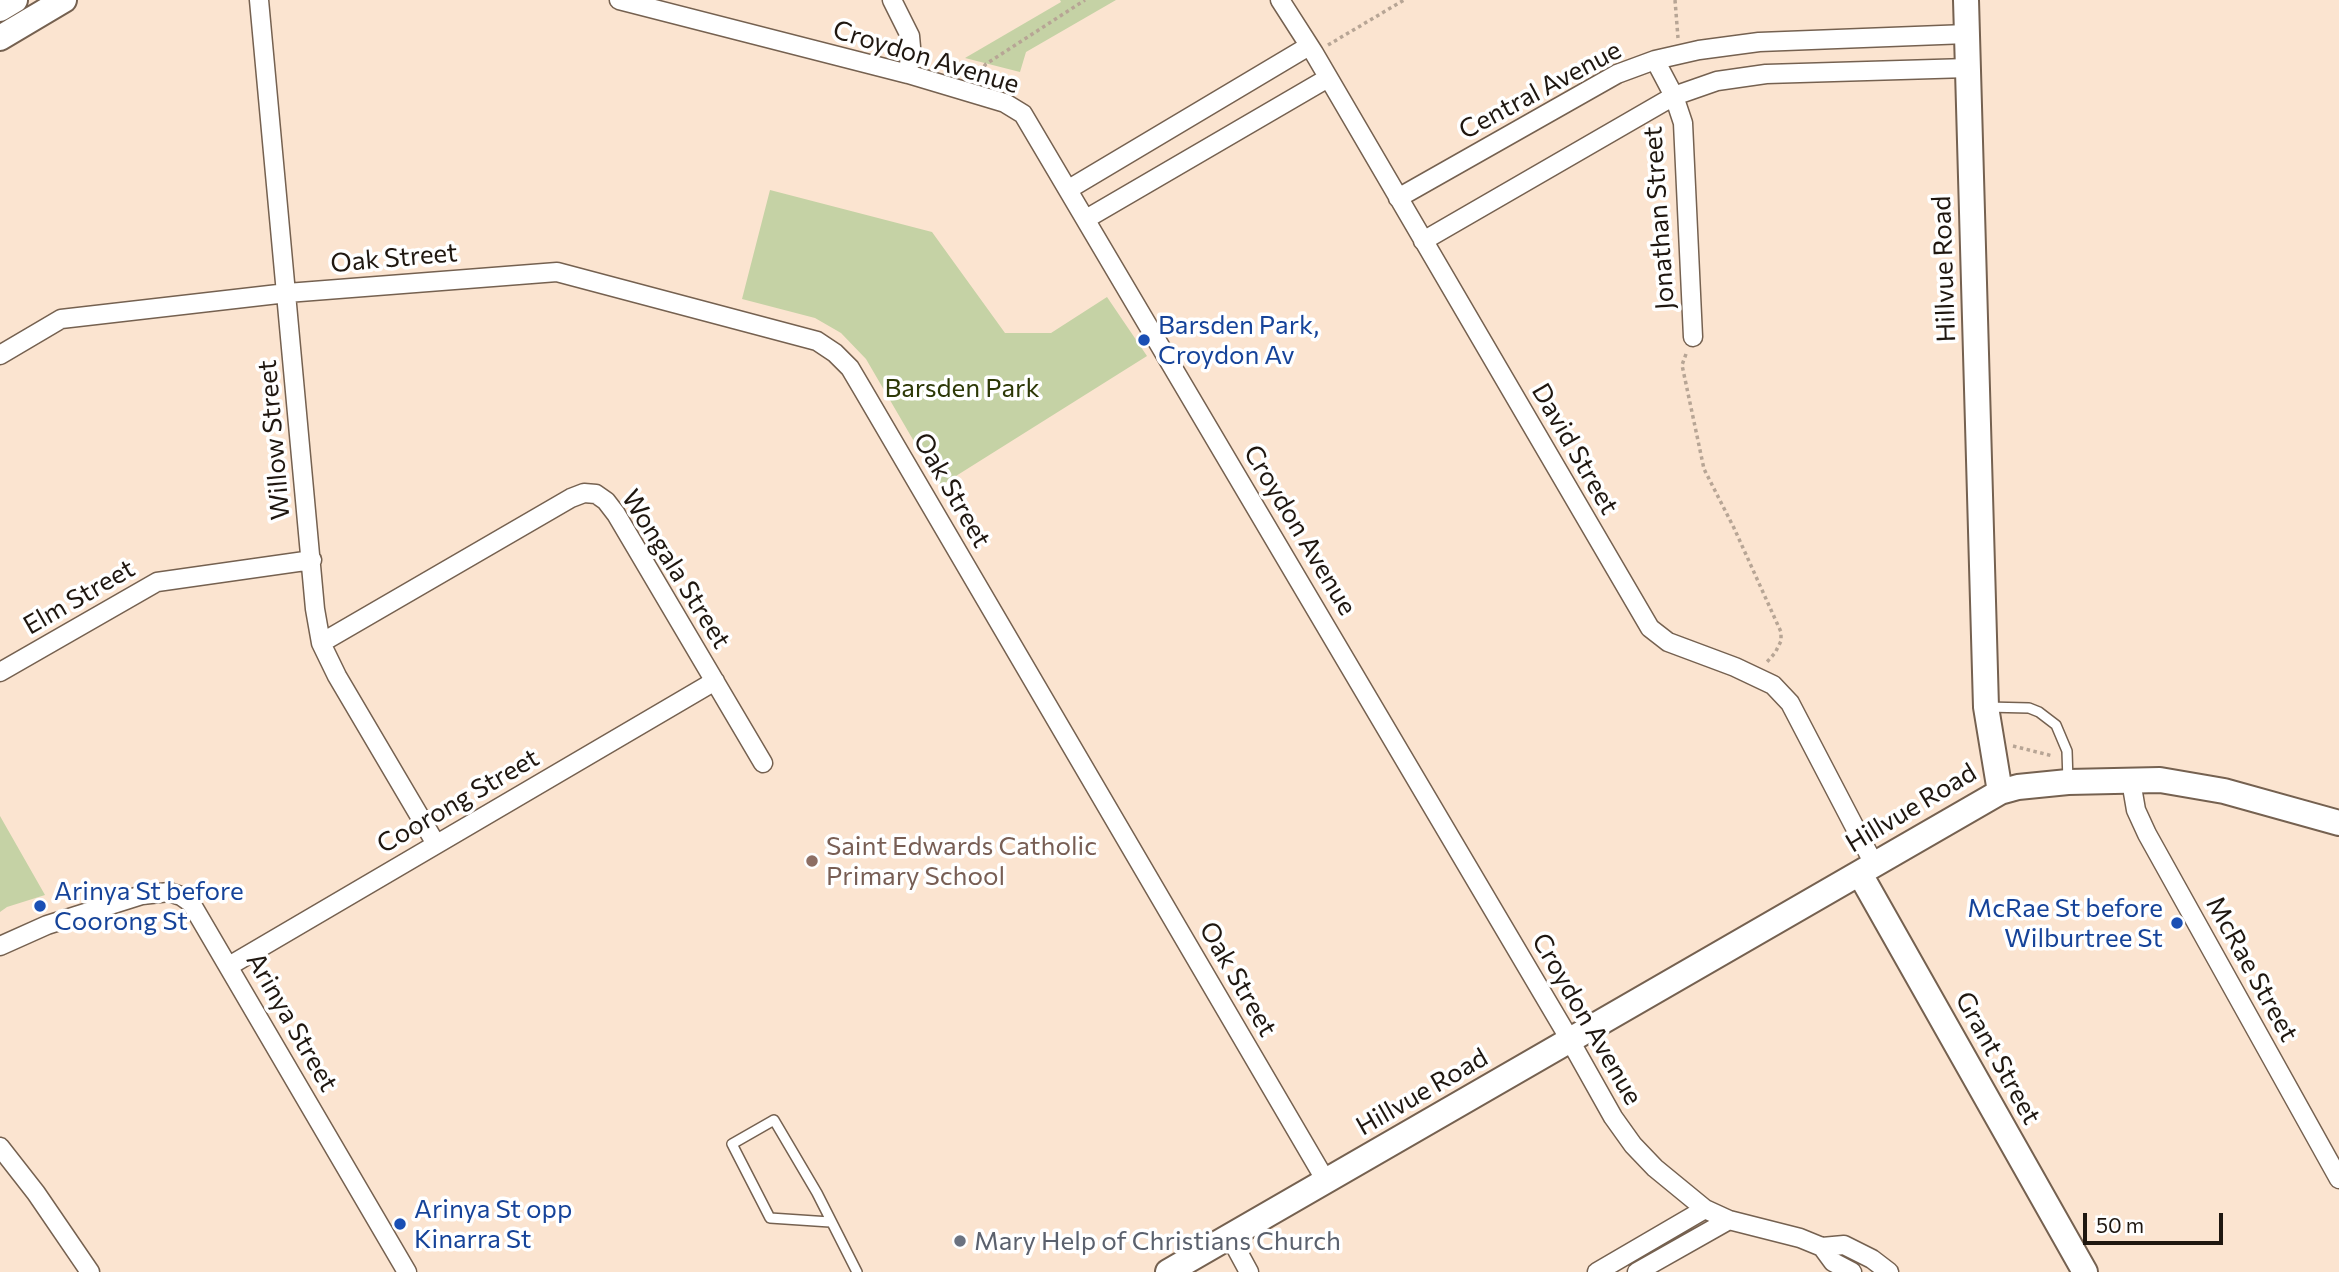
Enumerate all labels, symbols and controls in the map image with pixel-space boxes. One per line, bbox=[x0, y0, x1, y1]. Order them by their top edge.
street label: Croydon Avenue bbox=[829, 14, 1023, 100]
street label: Central Avenue bbox=[1454, 34, 1626, 146]
street label: Jonathan Street bbox=[1637, 125, 1681, 311]
street label: Hillvue Road bbox=[1926, 195, 1962, 343]
street label: Oak Street bbox=[329, 237, 459, 279]
place label: Barsden Park, Croydon Av bbox=[1158, 309, 1319, 370]
marker: Barsden Park, Croydon Av bbox=[1136, 332, 1152, 348]
street label: Willow Street bbox=[251, 359, 297, 521]
park label: Barsden Park bbox=[884, 372, 1040, 404]
street label: David Street bbox=[1525, 378, 1625, 520]
street label: Oak Street bbox=[907, 427, 997, 553]
street label: Croydon Avenue bbox=[1237, 439, 1363, 621]
street label: Wongala Street bbox=[615, 484, 737, 654]
street label: Elm Street bbox=[18, 553, 140, 641]
street label: Coorong Street bbox=[371, 742, 545, 860]
street label: Hillvue Road bbox=[1840, 757, 1982, 859]
place label: Saint Edwards Catholic Primary School bbox=[826, 830, 1097, 892]
marker: Saint Edwards Catholic Primary School bbox=[804, 853, 820, 869]
place label: Arinya St before Coorong St bbox=[54, 875, 244, 936]
street label: McRae Street bbox=[2199, 891, 2305, 1047]
place label: McRae St before Wilburtree St bbox=[1967, 892, 2163, 954]
marker: Arinya St before Coorong St bbox=[32, 898, 48, 914]
marker: McRae St before Wilburtree St bbox=[2169, 915, 2185, 931]
street label: Oak Street bbox=[1193, 916, 1283, 1042]
street label: Croydon Avenue bbox=[1525, 928, 1649, 1110]
street label: Arinya Street bbox=[240, 947, 344, 1097]
street label: Grant Street bbox=[1949, 986, 2047, 1130]
street label: Hillvue Road bbox=[1351, 1042, 1493, 1142]
place label: Arinya St opp Kinarra St bbox=[414, 1193, 572, 1254]
scale bar bbox=[2087, 1198, 2227, 1242]
text: 50 m bbox=[2096, 1212, 2144, 1237]
marker: Arinya St opp Kinarra St bbox=[392, 1216, 408, 1232]
place label: Mary Help of Christians Church bbox=[974, 1225, 1341, 1257]
marker: Mary Help of Christians Church bbox=[952, 1233, 968, 1249]

